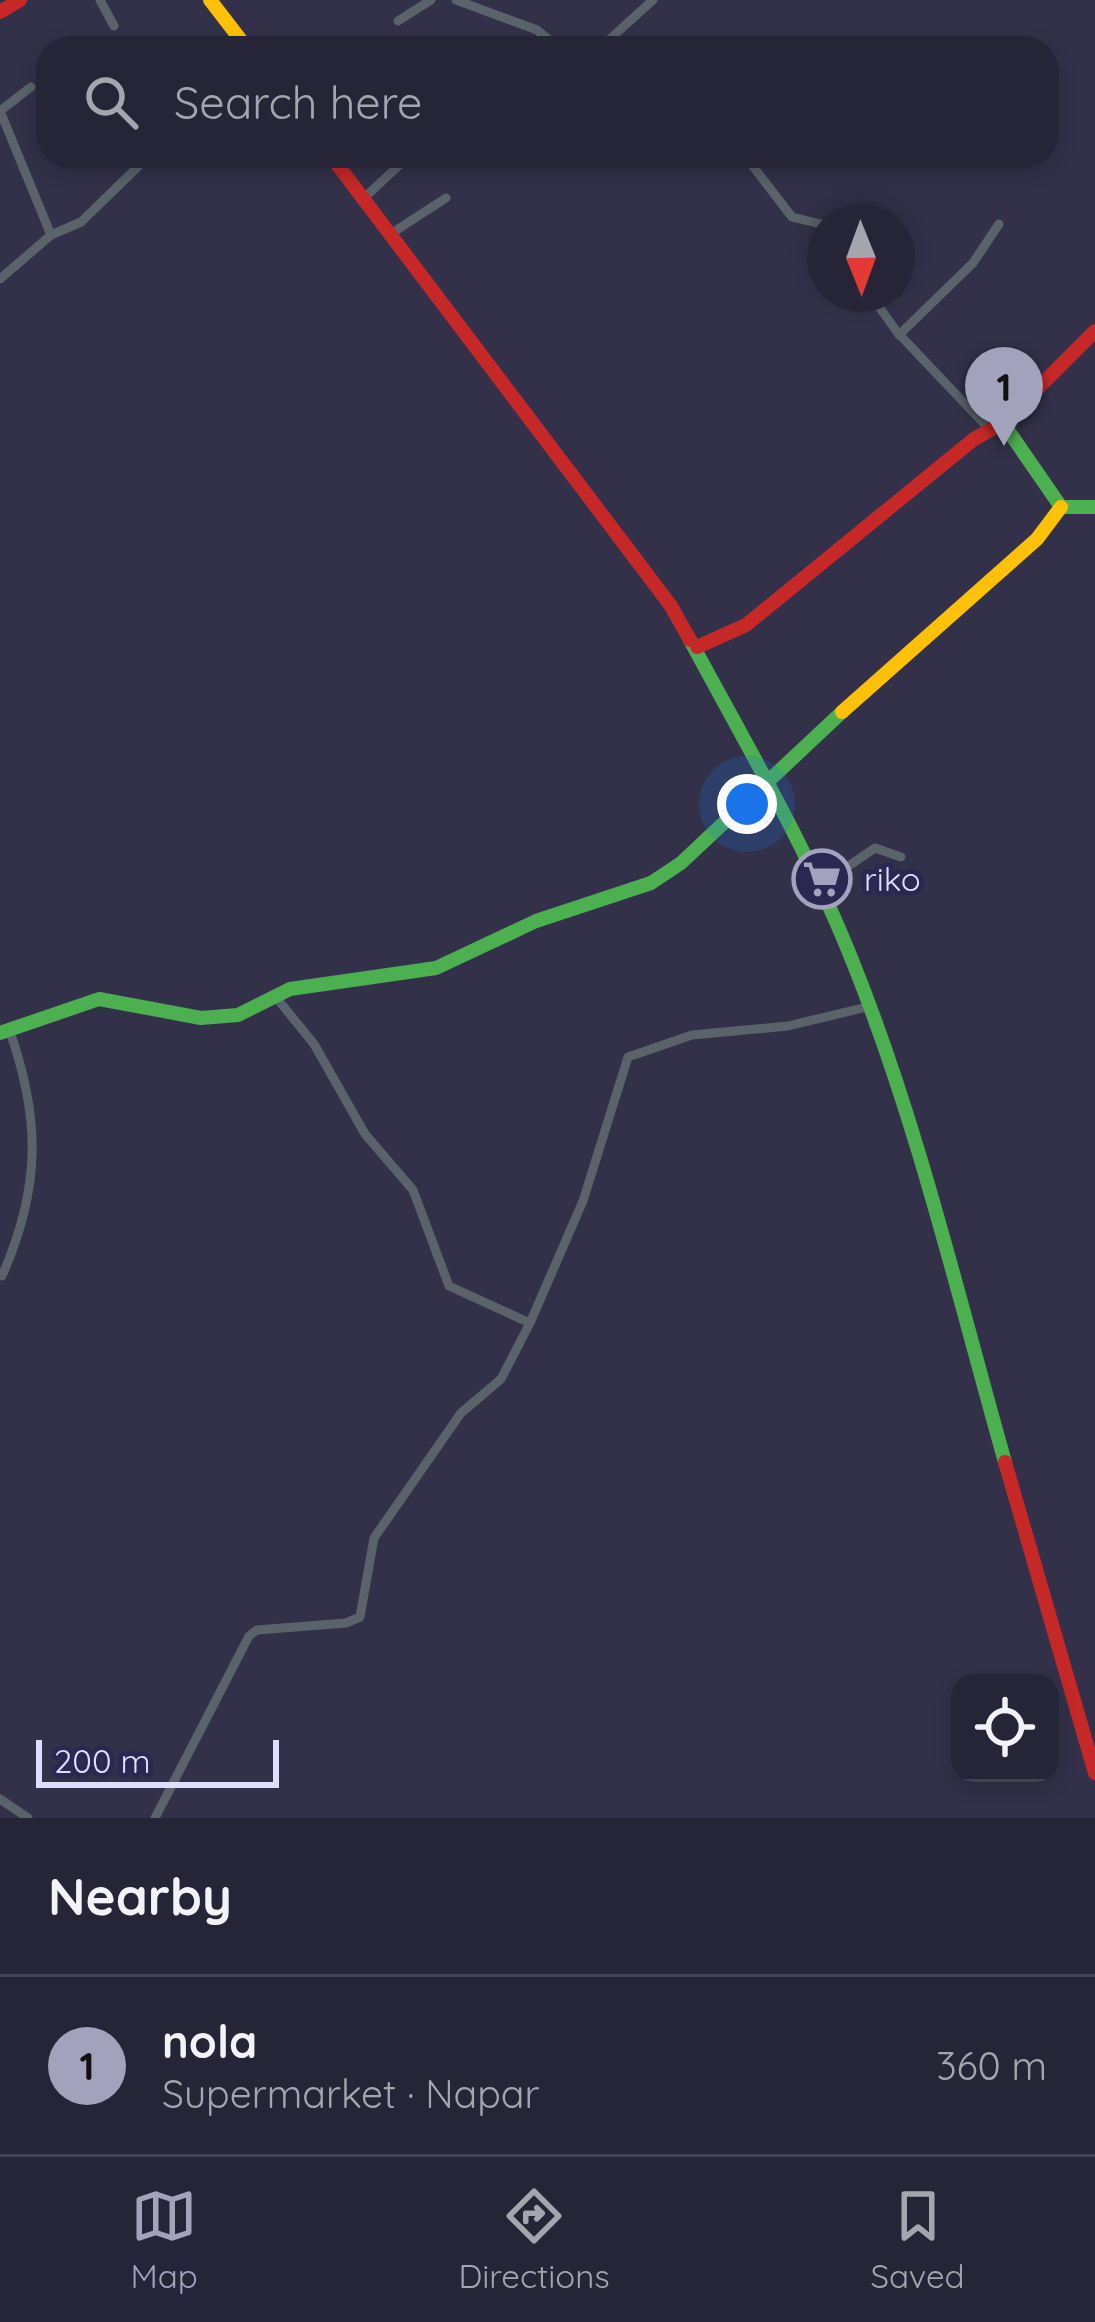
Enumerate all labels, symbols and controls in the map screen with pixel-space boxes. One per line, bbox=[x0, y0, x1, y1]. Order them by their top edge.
search box bbox=[36, 36, 1059, 168]
icon: search bbox=[78, 69, 144, 135]
text: Search here bbox=[174, 74, 422, 130]
north arrow bbox=[807, 204, 915, 312]
pin: 1 bbox=[965, 347, 1043, 446]
your location bbox=[717, 774, 777, 834]
supermarket icon: riko bbox=[791, 848, 853, 910]
place label: riko bbox=[864, 858, 921, 899]
map controls bbox=[951, 1674, 1059, 1782]
button: locate bbox=[951, 1674, 1059, 1782]
scale bar bbox=[36, 1734, 279, 1787]
text: 200 m bbox=[54, 1740, 151, 1781]
text: Nearby bbox=[48, 1864, 232, 1928]
text: nola bbox=[162, 2013, 257, 2069]
text: 1 bbox=[79, 2041, 95, 2090]
text: 360 m bbox=[936, 2041, 1047, 2090]
text: Supermarket · Napar bbox=[162, 2069, 539, 2118]
tab: Map bbox=[130, 2183, 198, 2296]
tab: Directions bbox=[458, 2183, 610, 2296]
tab: Saved bbox=[871, 2183, 965, 2296]

